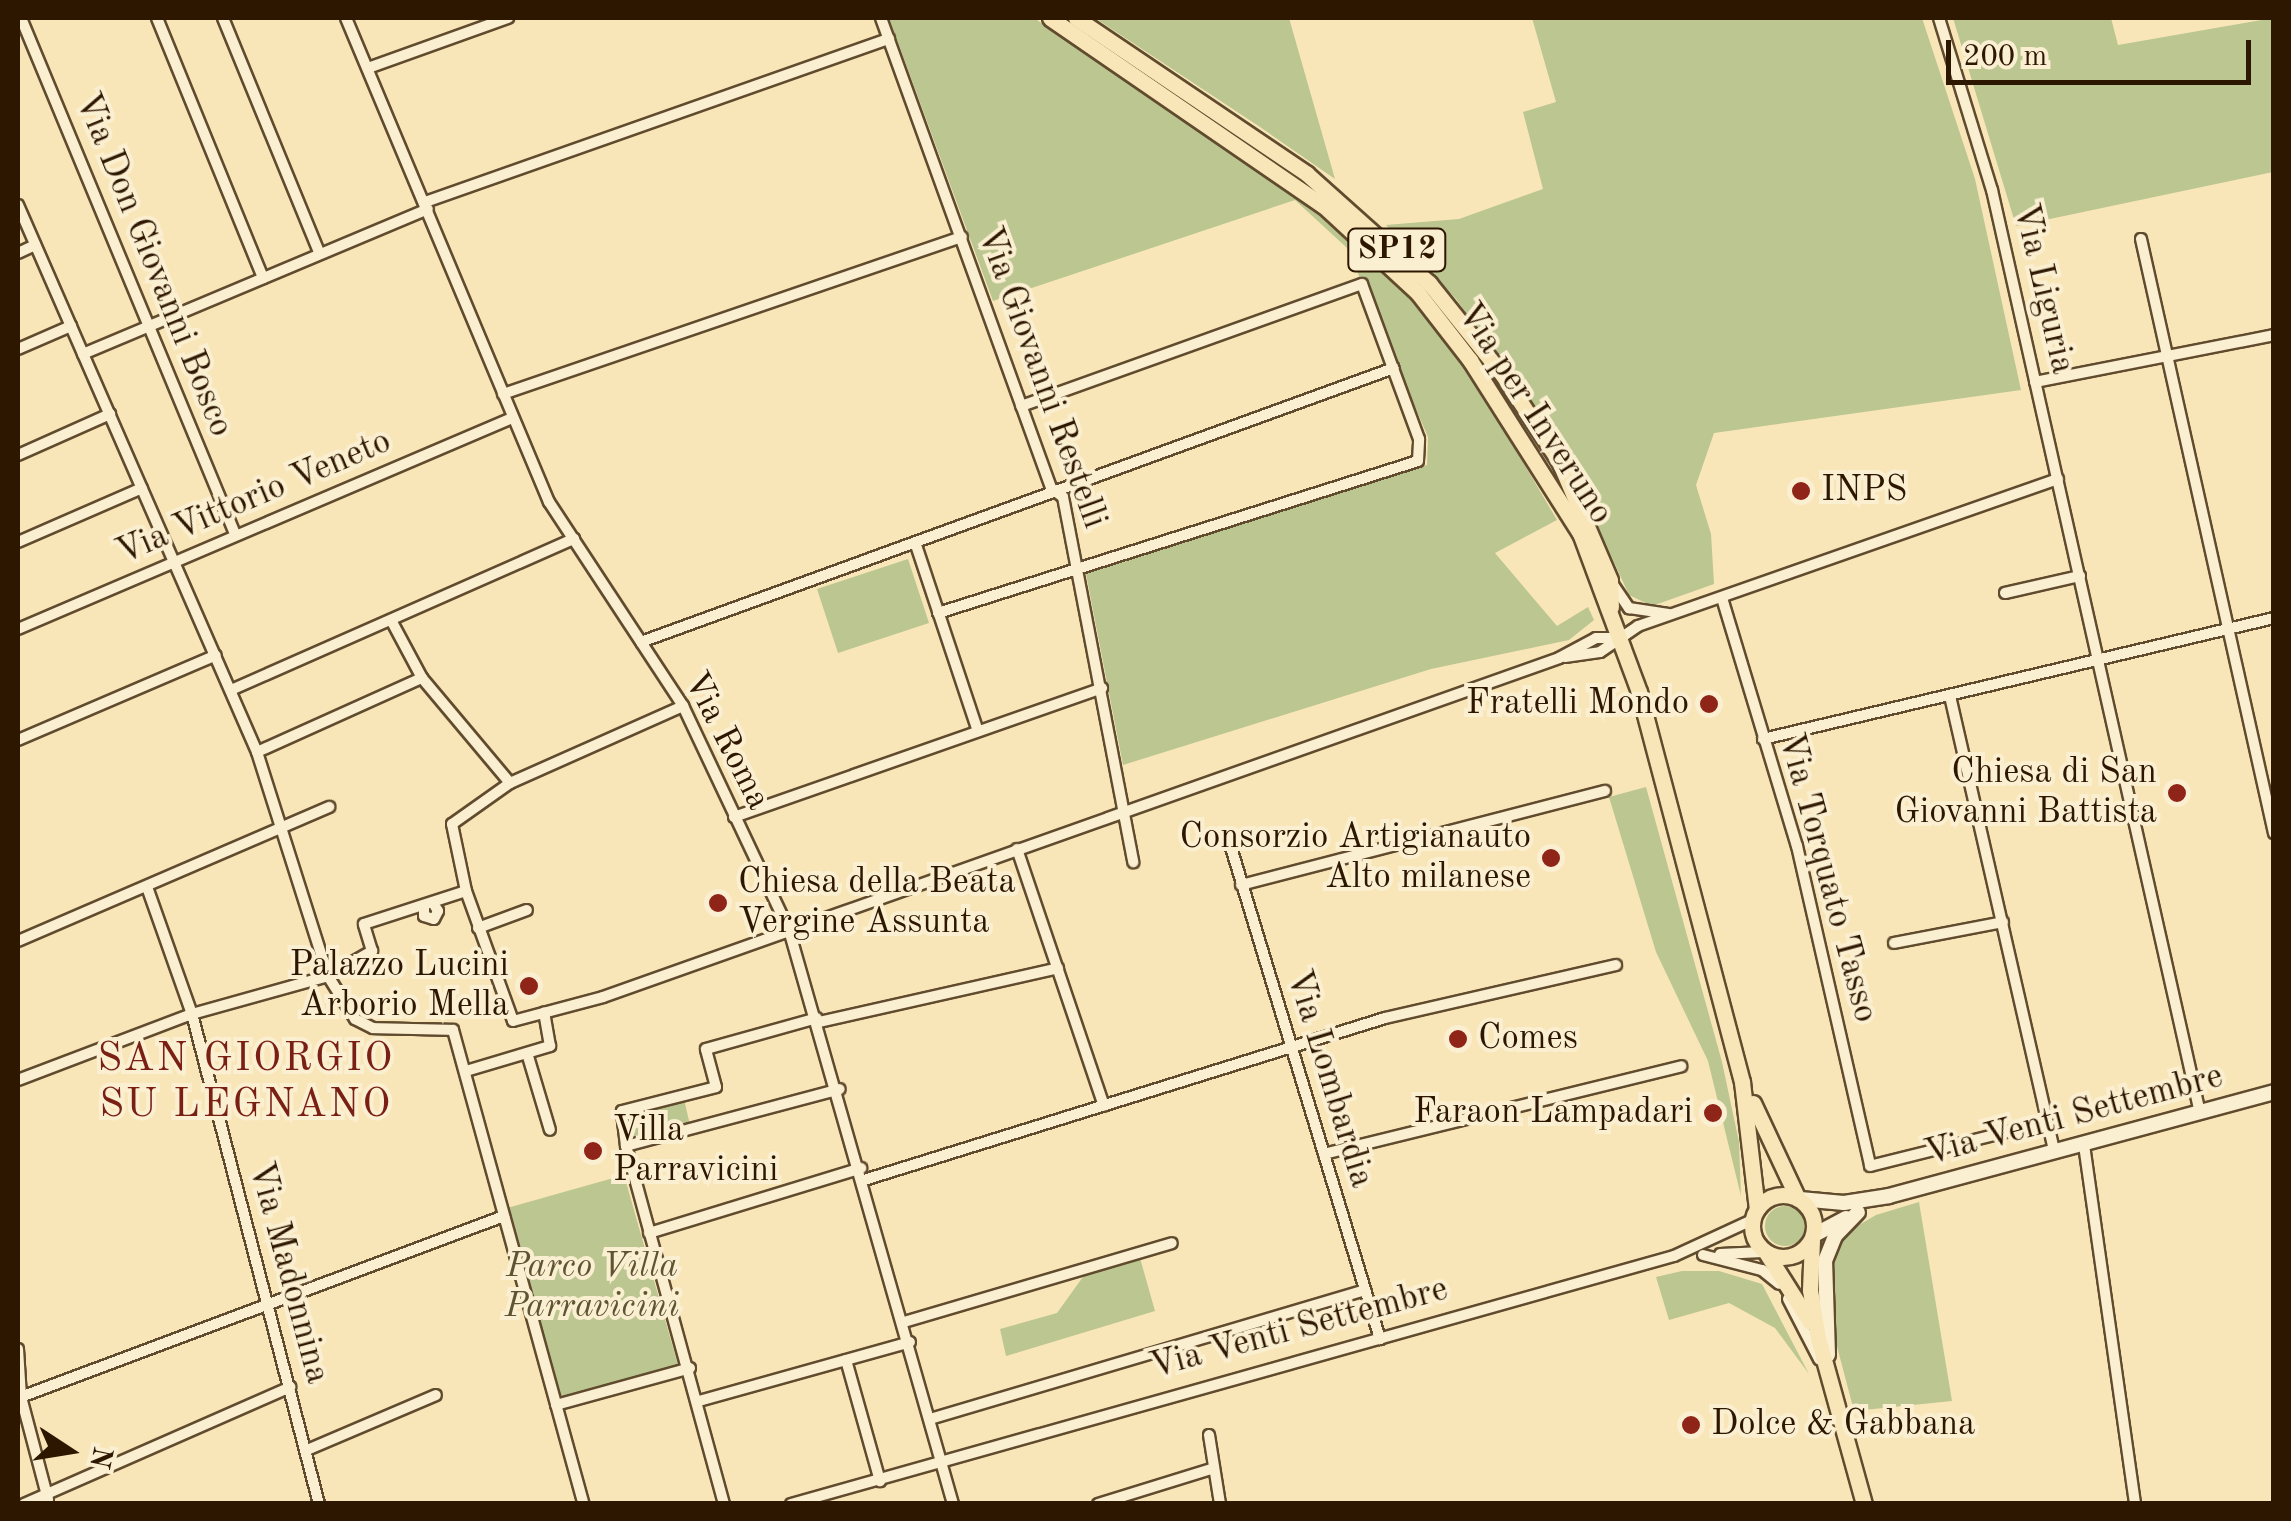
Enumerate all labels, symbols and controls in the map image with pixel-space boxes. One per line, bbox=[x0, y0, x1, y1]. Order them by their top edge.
scale bar bbox=[1951, 20, 2256, 82]
text: 200 m bbox=[1963, 42, 2047, 72]
street label: Via Don Giovanni Bosco bbox=[65, 87, 241, 443]
street label: Via Liguria bbox=[2003, 200, 2083, 378]
street label: Via Giovanni Restelli bbox=[967, 222, 1115, 534]
road number: SP12 bbox=[1347, 223, 1447, 277]
street label: Via per Inveruno bbox=[1447, 295, 1621, 533]
street label: Via Vittorio Veneto bbox=[110, 421, 398, 575]
place label: INPS bbox=[1821, 470, 1907, 512]
marker: INPS bbox=[1790, 480, 1812, 502]
street label: Via Roma bbox=[673, 665, 779, 817]
place label: Fratelli Mondo bbox=[1466, 683, 1689, 725]
marker: Fratelli Mondo bbox=[1698, 693, 1720, 715]
street label: Via Torquato Tasso bbox=[1768, 729, 1886, 1027]
place label: Chiesa di San Giovanni Battista bbox=[1895, 752, 2157, 834]
marker: Chiesa di San Giovanni Battista bbox=[2166, 782, 2188, 804]
place label: Consorzio Artigianauto Alto milanese bbox=[1179, 817, 1531, 899]
marker: Consorzio Artigianauto Alto milanese bbox=[1540, 847, 1562, 869]
place label: Chiesa della Beata Vergine Assunta bbox=[738, 862, 1016, 944]
marker: Chiesa della Beata Vergine Assunta bbox=[707, 892, 729, 914]
place label: Palazzo Lucini Arborio Mella bbox=[290, 945, 509, 1027]
street label: Via Lombardia bbox=[1276, 965, 1382, 1193]
marker: Palazzo Lucini Arborio Mella bbox=[518, 975, 540, 997]
place label: Comes bbox=[1478, 1018, 1578, 1060]
marker: Comes bbox=[1447, 1028, 1469, 1050]
district label: SAN GIORGIO SU LEGNANO bbox=[97, 1036, 395, 1130]
street label: Via Venti Settembre bbox=[1920, 1056, 2228, 1176]
place label: Faraon Lampadari bbox=[1413, 1092, 1693, 1134]
marker: Faraon Lampadari bbox=[1702, 1102, 1724, 1124]
place label: Villa Parravicini bbox=[613, 1110, 778, 1192]
marker: Villa Parravicini bbox=[582, 1140, 604, 1162]
street label: Via Madonnina bbox=[238, 1158, 338, 1388]
park label: Parco Villa Parravicini bbox=[505, 1246, 679, 1328]
street label: Via Venti Settembre bbox=[1145, 1269, 1453, 1389]
north arrow bbox=[20, 1401, 120, 1501]
place label: Dolce & Gabbana bbox=[1711, 1404, 1975, 1446]
marker: Dolce & Gabbana bbox=[1680, 1414, 1702, 1436]
text: N bbox=[83, 1444, 115, 1471]

